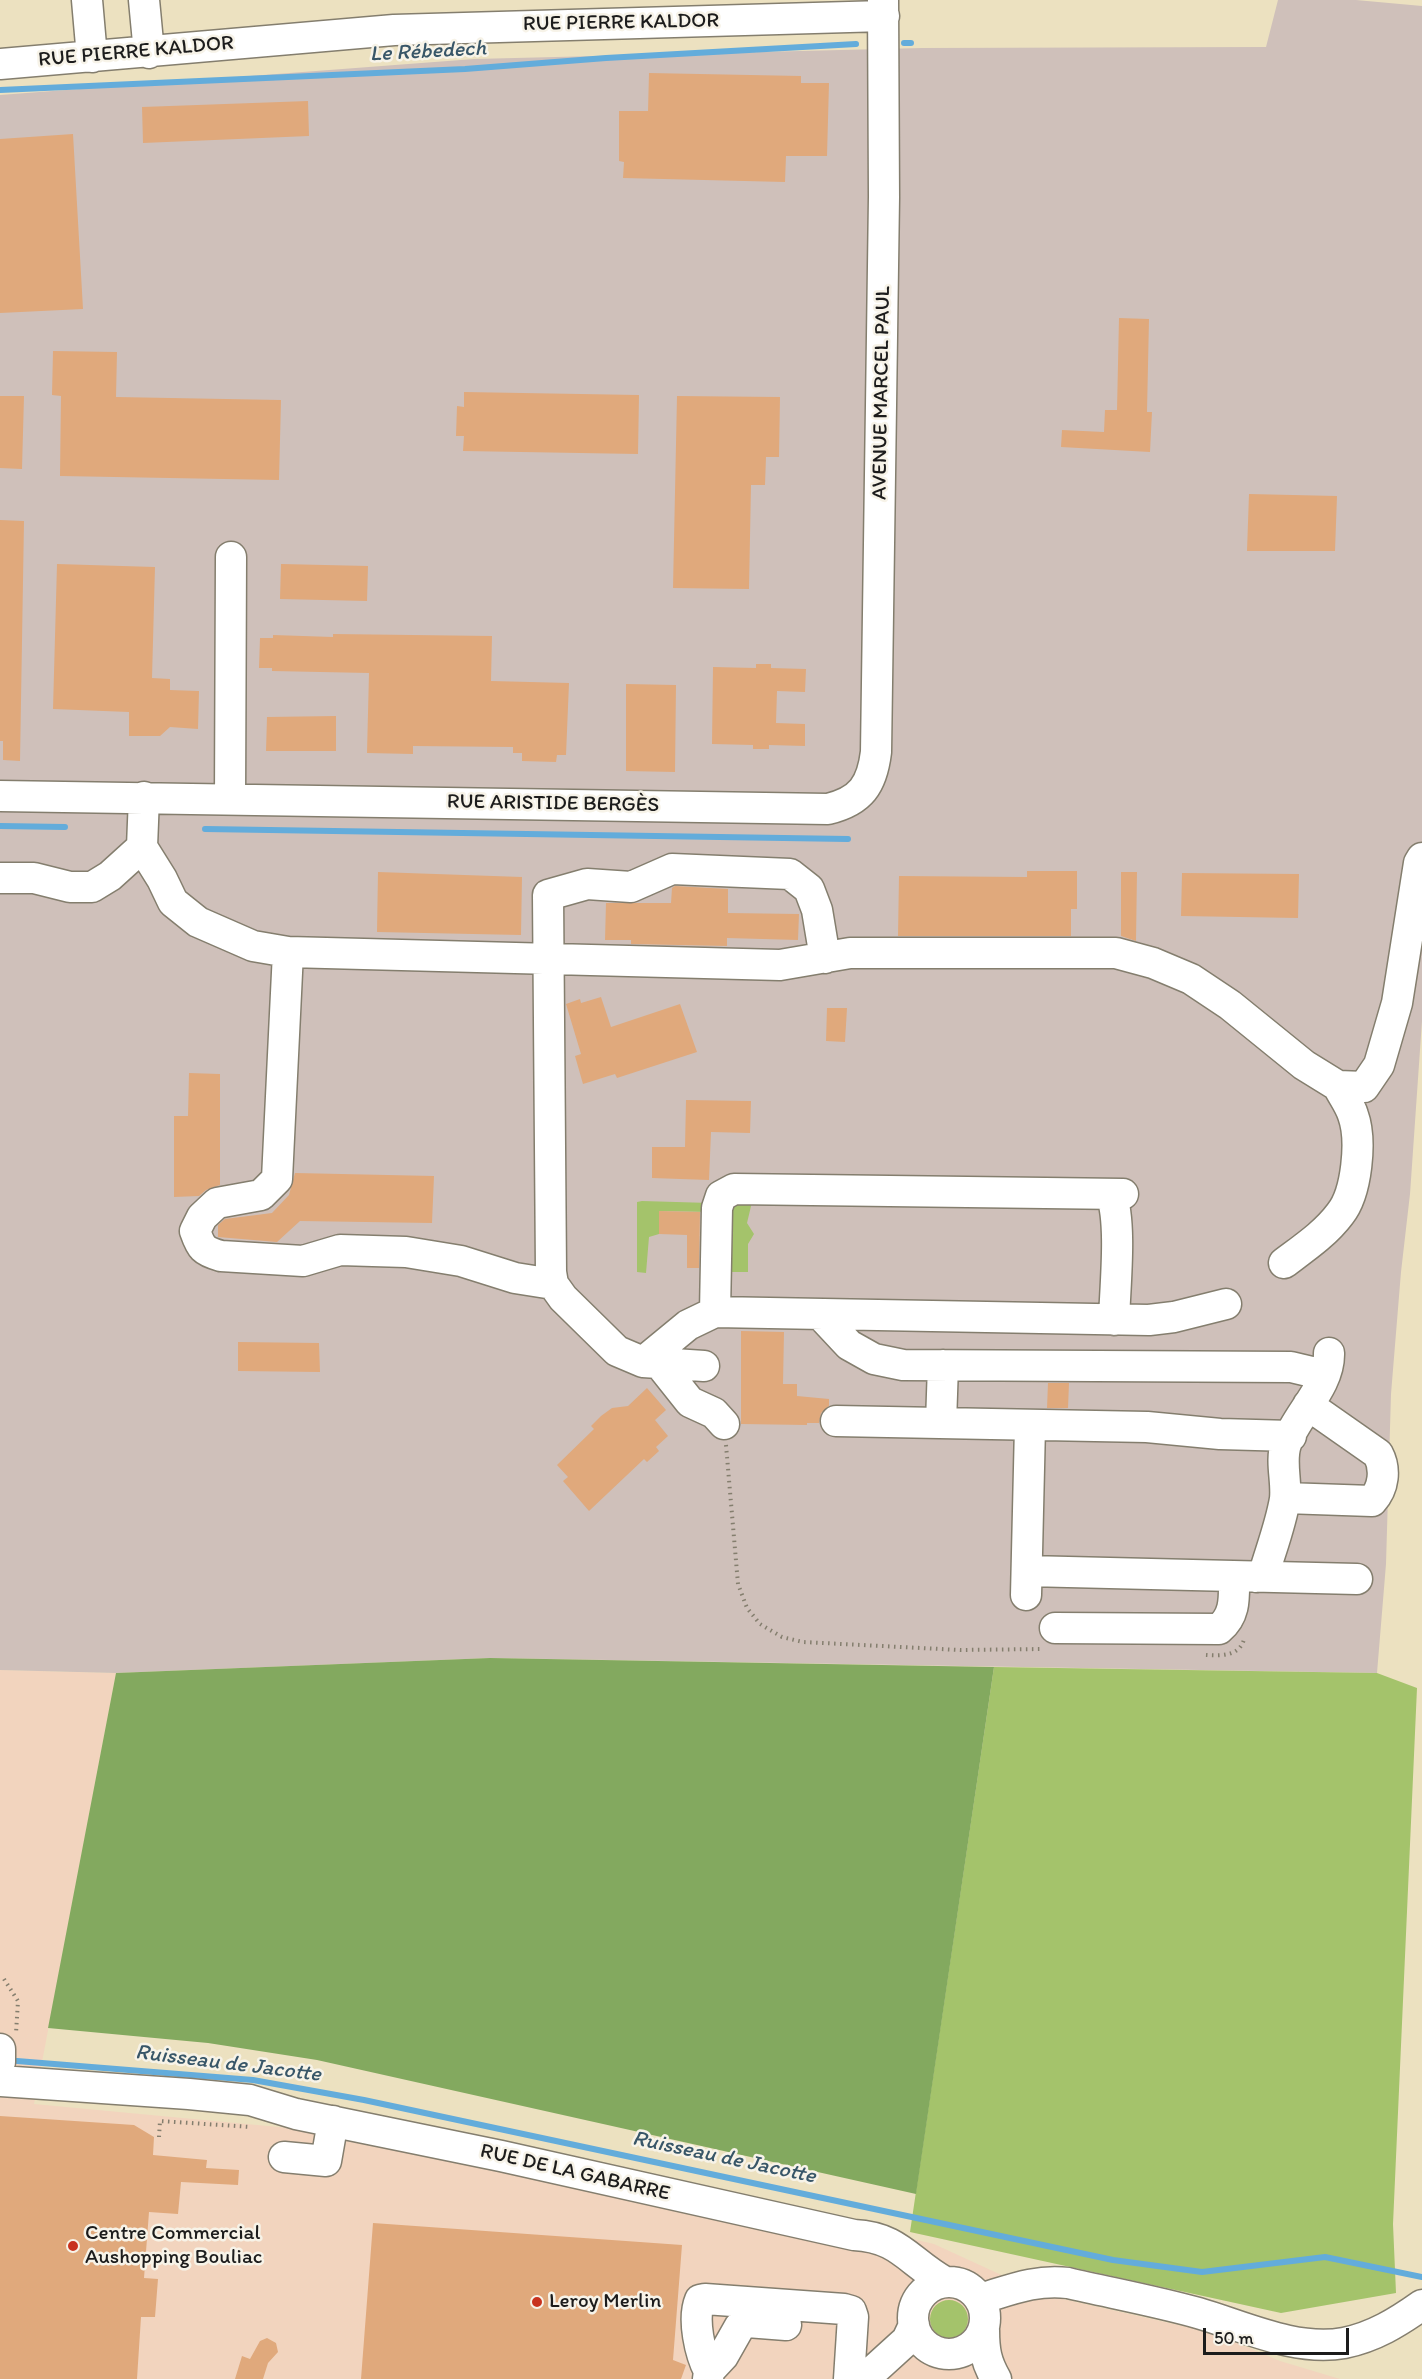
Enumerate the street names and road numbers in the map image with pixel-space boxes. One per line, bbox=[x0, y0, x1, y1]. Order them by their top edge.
street label: RUE PIERRE KALDOR bbox=[523, 9, 719, 37]
street label: RUE PIERRE KALDOR bbox=[37, 31, 235, 73]
street label: AVENUE MARCEL PAUL bbox=[868, 286, 896, 500]
street label: RUE ARISTIDE BERGÈS bbox=[447, 790, 659, 818]
street label: RUE DE LA GABARRE bbox=[478, 2139, 672, 2207]

